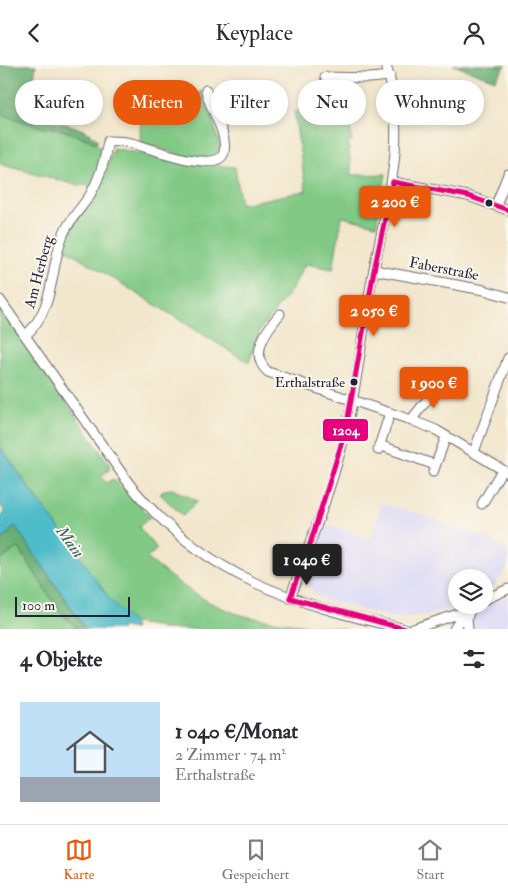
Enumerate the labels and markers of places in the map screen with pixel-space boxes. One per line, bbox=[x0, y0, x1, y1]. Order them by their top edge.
pin: 2 200 € bbox=[349, 185, 441, 228]
unlabelled marker bbox=[484, 198, 494, 208]
pin: 2 050 € bbox=[328, 295, 420, 337]
pin: 1 900 € bbox=[388, 367, 480, 409]
place label: Erthalstraße bbox=[275, 374, 345, 391]
marker: Erthalstraße bbox=[349, 377, 359, 387]
pin: 1 040 € bbox=[261, 543, 353, 586]

